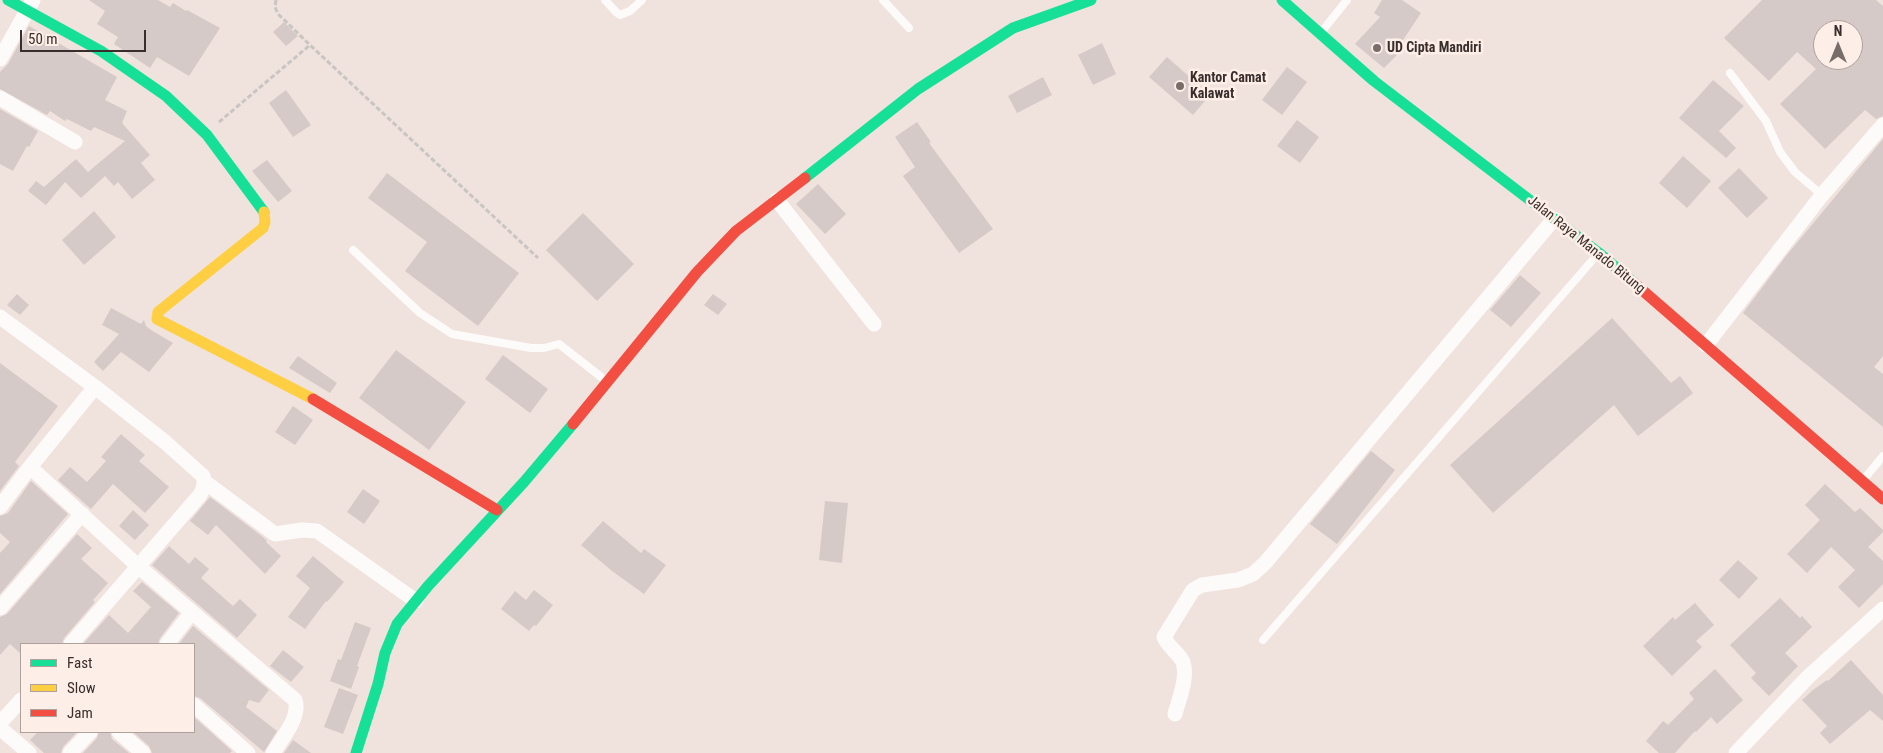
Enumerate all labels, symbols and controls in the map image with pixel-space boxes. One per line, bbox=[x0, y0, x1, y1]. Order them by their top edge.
scale bar bbox=[22, 20, 149, 52]
north arrow bbox=[1813, 20, 1863, 70]
text: N bbox=[1834, 23, 1842, 39]
text: 50 m bbox=[28, 30, 58, 48]
place label: UD Cipta Mandiri bbox=[1387, 40, 1481, 56]
marker: UD Cipta Mandiri bbox=[1371, 42, 1383, 54]
place label: Kantor Camat Kalawat bbox=[1190, 70, 1266, 102]
marker: Kantor Camat Kalawat bbox=[1174, 80, 1186, 92]
street label: Jalan Raya Manado Bitung bbox=[1524, 192, 1648, 298]
legend bbox=[20, 643, 195, 733]
text: Fast bbox=[67, 654, 92, 672]
text: Slow bbox=[67, 679, 96, 697]
text: Jam bbox=[67, 704, 93, 722]

